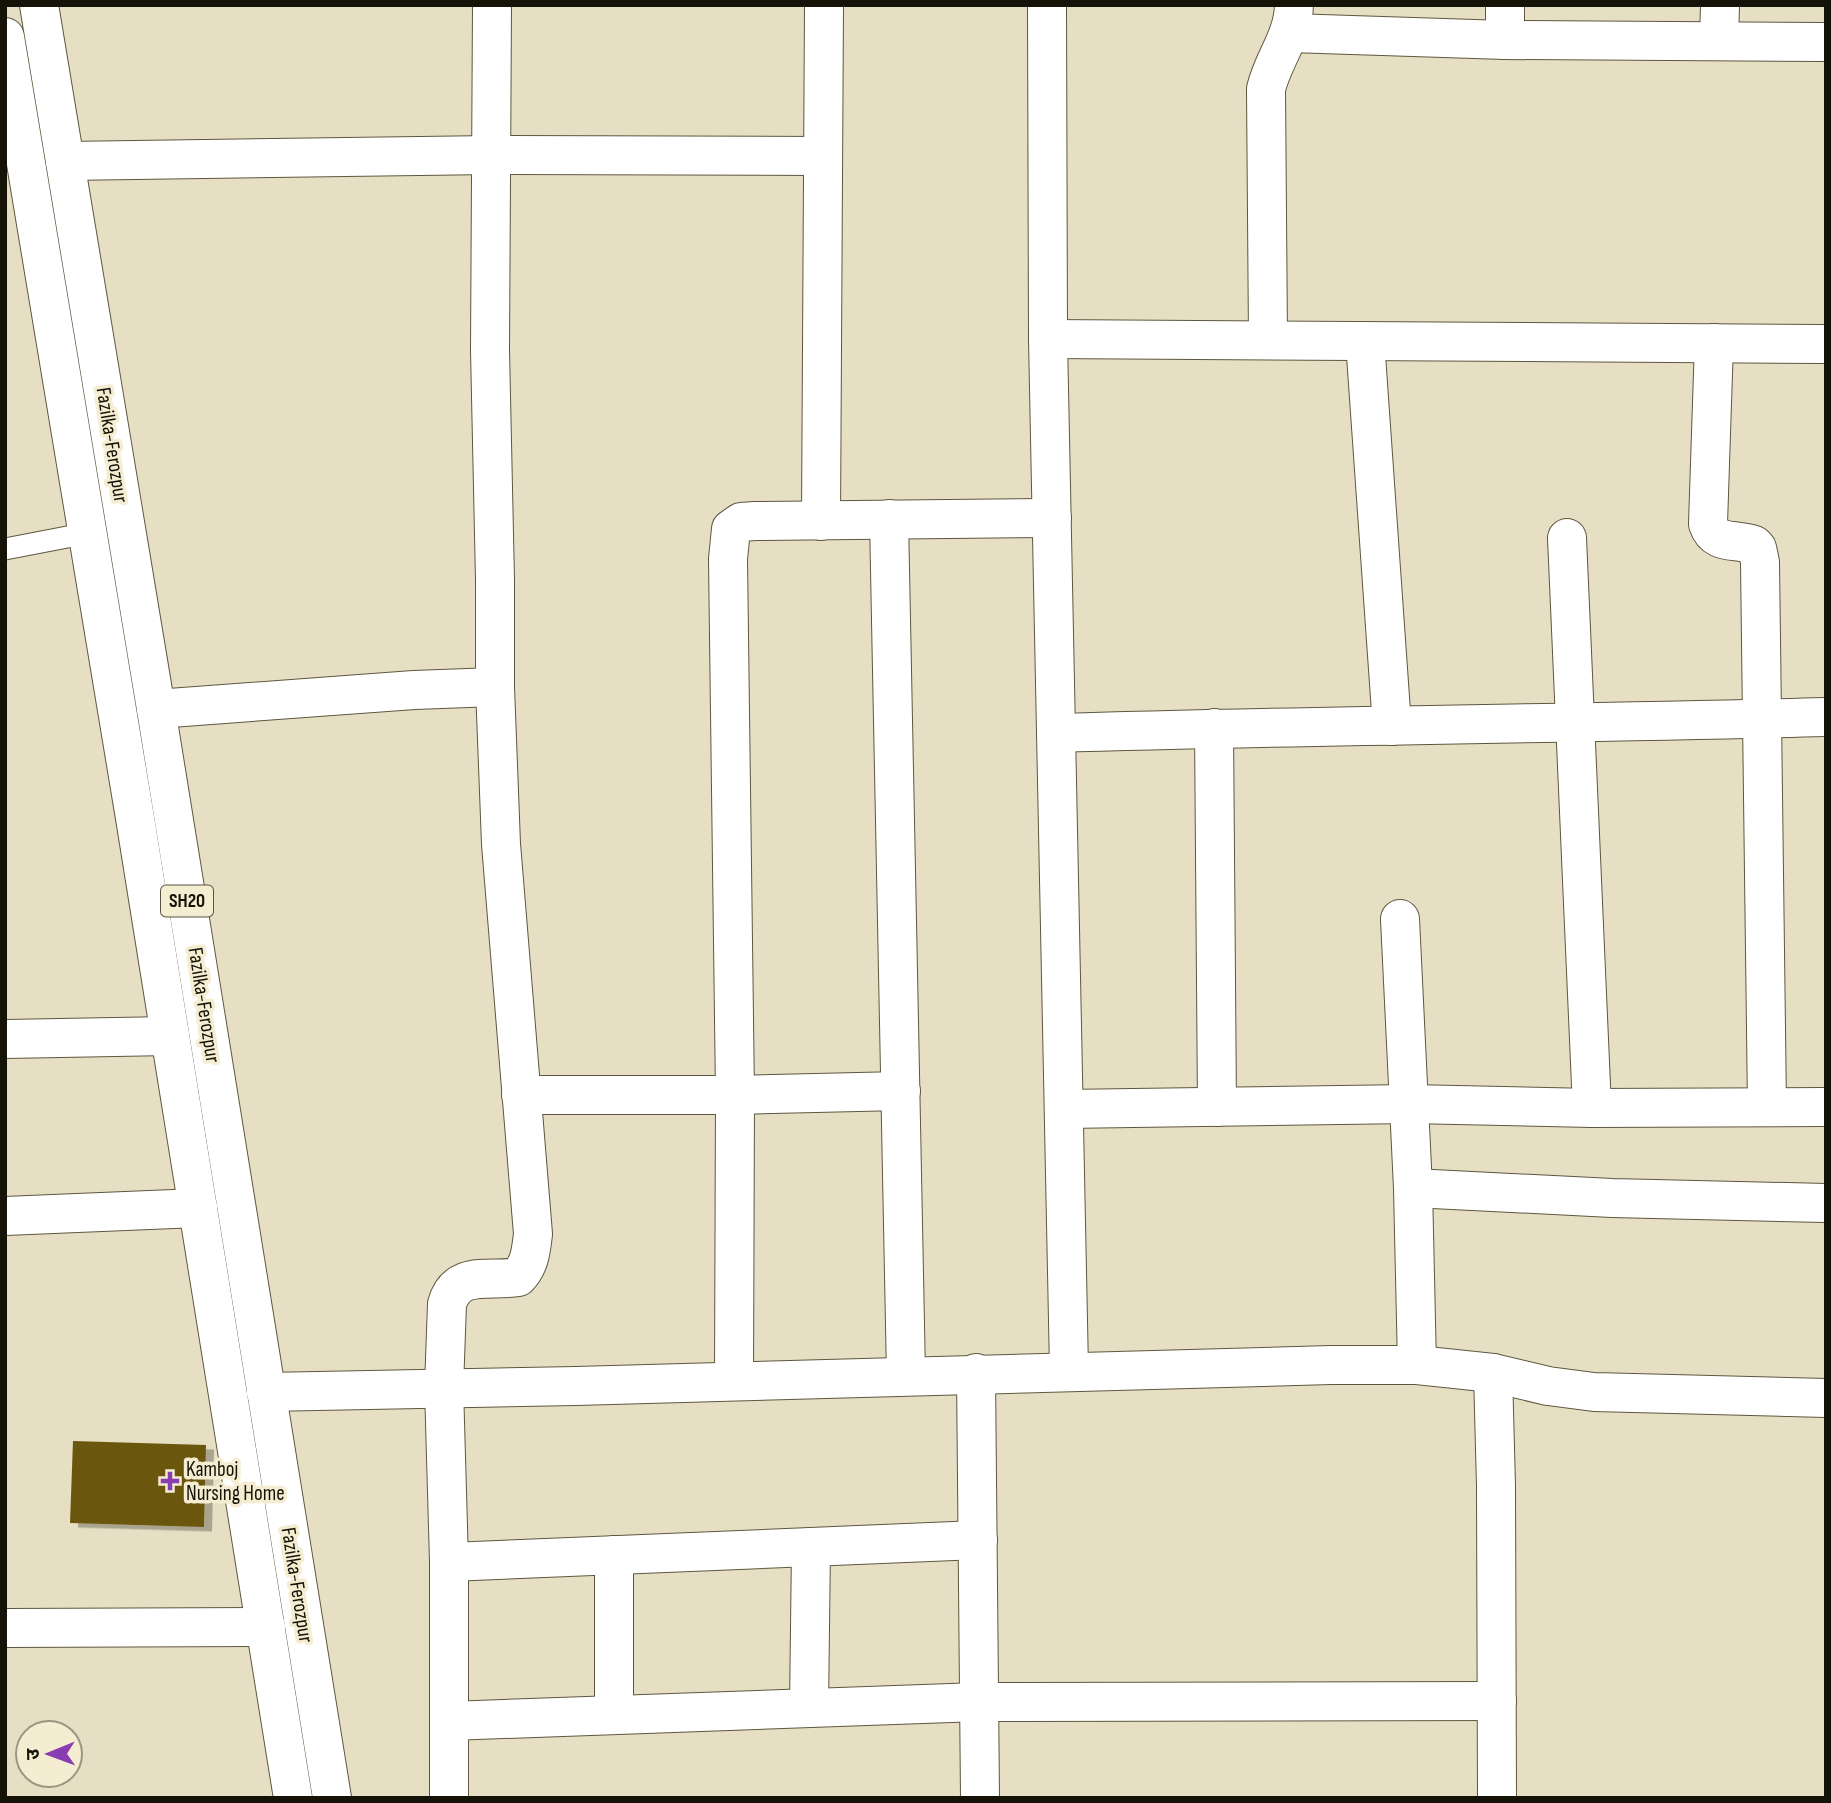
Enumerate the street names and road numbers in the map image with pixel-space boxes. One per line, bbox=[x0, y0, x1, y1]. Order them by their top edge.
street label: Fazilka-Ferozpur bbox=[91, 386, 133, 504]
road number: SH20 bbox=[161, 886, 213, 917]
street label: Fazilka-Ferozpur bbox=[183, 946, 225, 1064]
street label: Fazilka-Ferozpur bbox=[276, 1526, 318, 1644]

